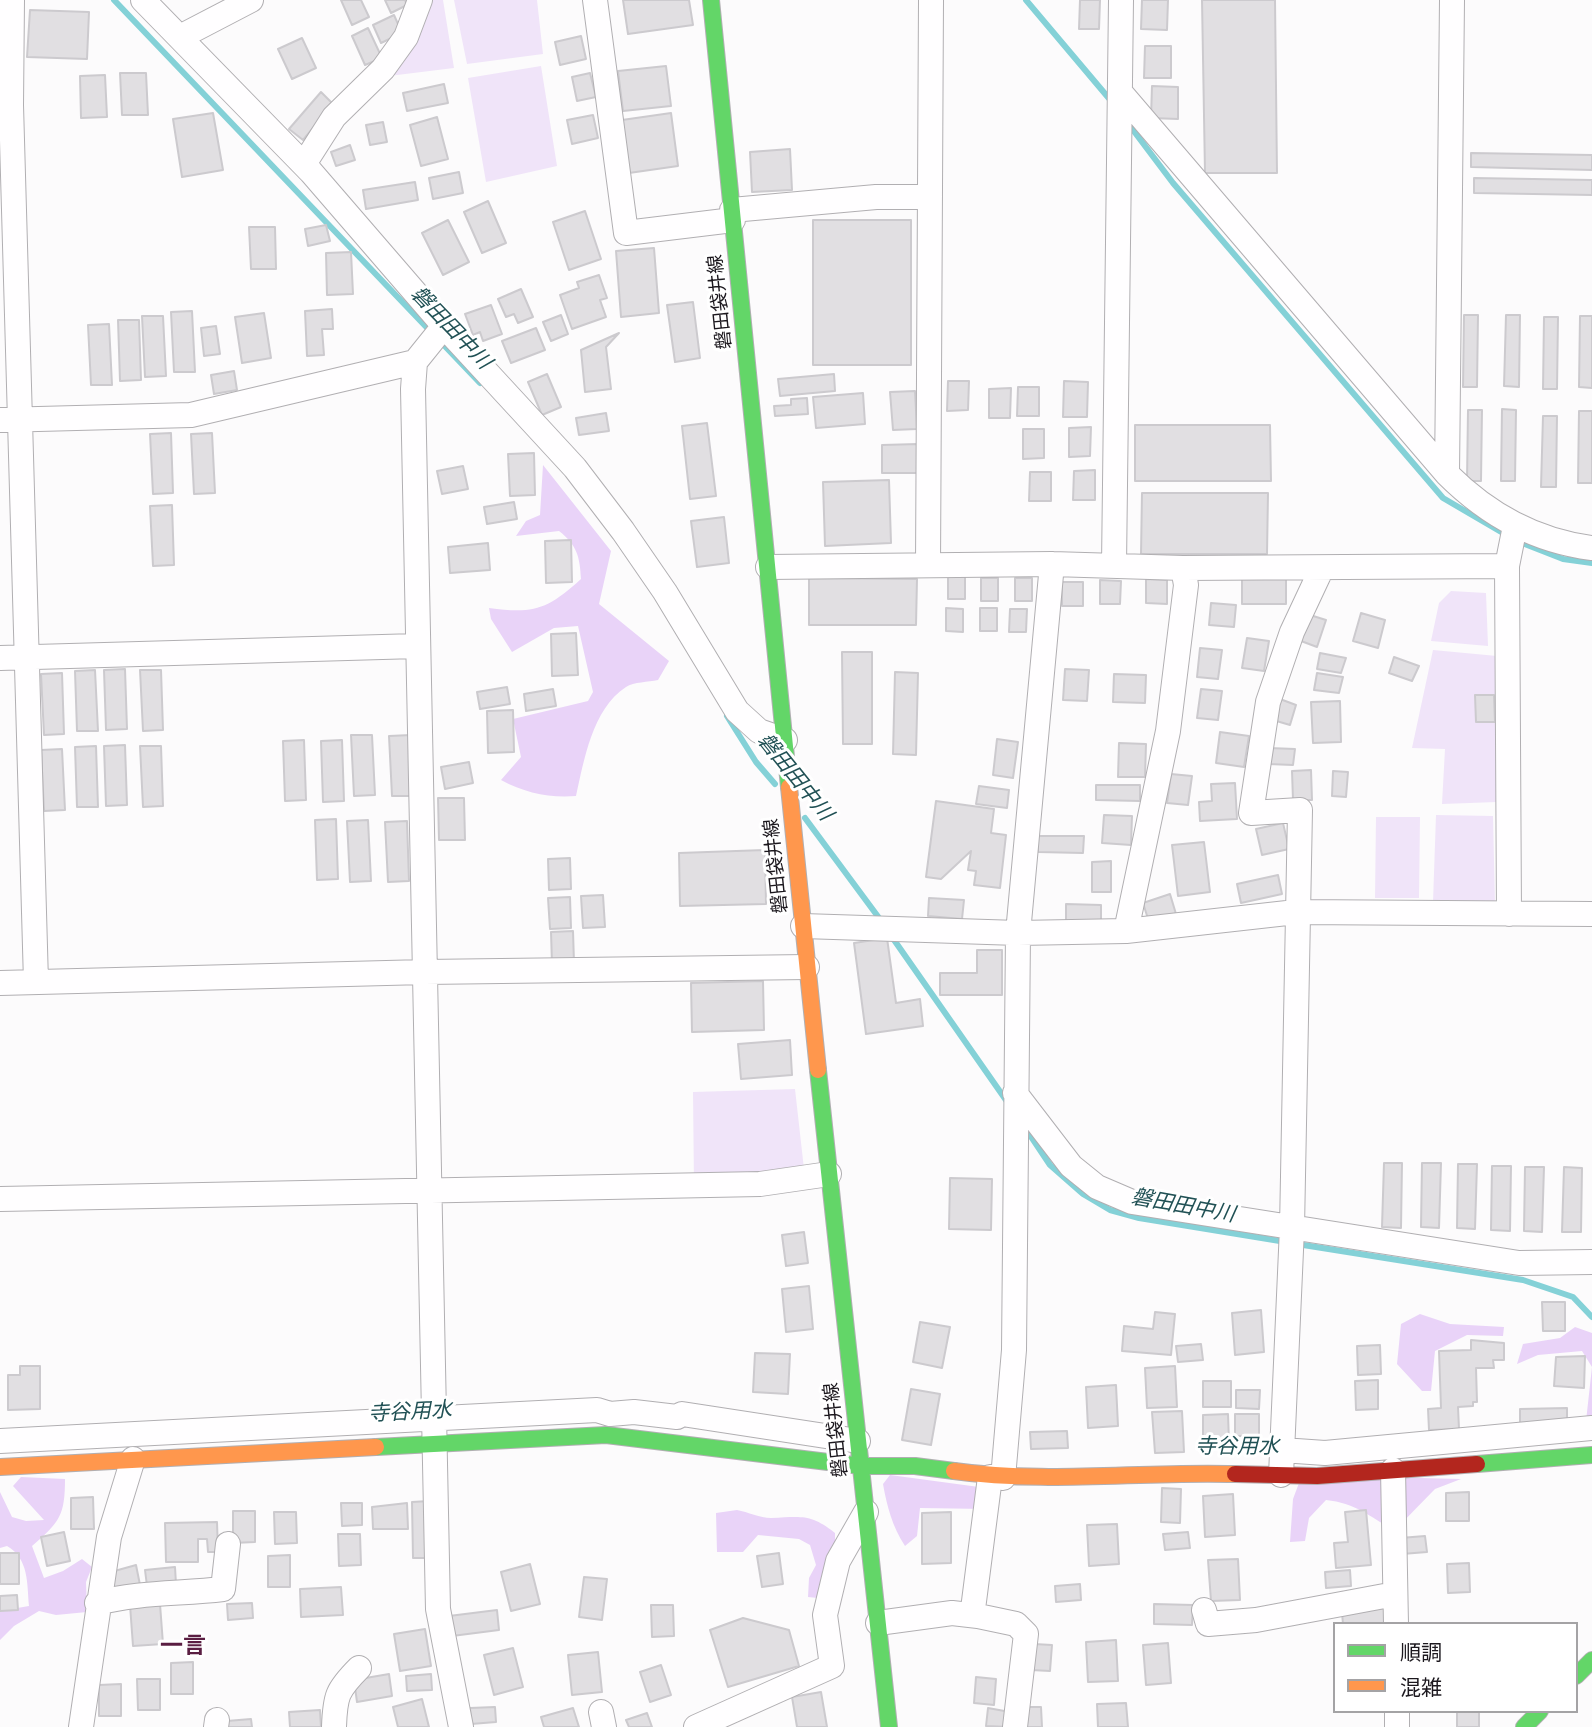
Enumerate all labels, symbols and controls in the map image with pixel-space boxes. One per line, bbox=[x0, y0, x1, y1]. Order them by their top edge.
street label: 磐田袋井線 bbox=[704, 254, 736, 350]
water label: 磐田田中川 bbox=[405, 281, 497, 375]
water label: 磐田田中川 bbox=[752, 728, 838, 826]
street label: 磐田袋井線 bbox=[760, 818, 792, 914]
water label: 磐田田中川 bbox=[1129, 1184, 1237, 1228]
street label: 磐田袋井線 bbox=[820, 1382, 852, 1478]
water label: 寺谷用水 bbox=[367, 1397, 453, 1427]
water label: 寺谷用水 bbox=[1195, 1434, 1279, 1460]
legend bbox=[1333, 1622, 1578, 1713]
district label: 一言 bbox=[160, 1632, 206, 1660]
text: 順調 bbox=[1400, 1640, 1442, 1665]
text: 混雑 bbox=[1400, 1675, 1442, 1700]

